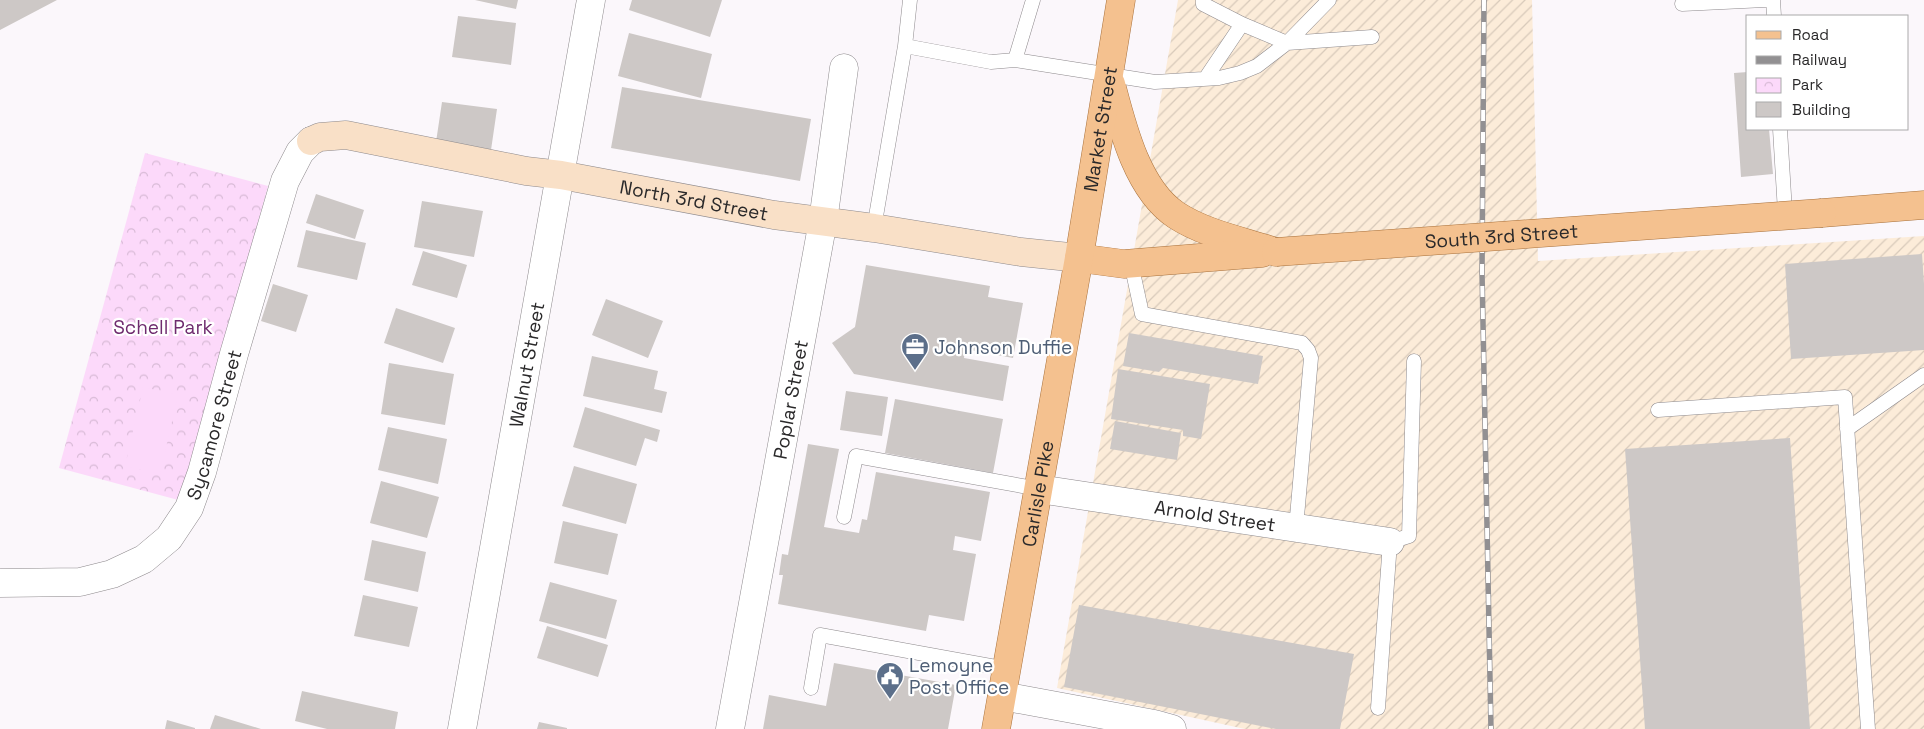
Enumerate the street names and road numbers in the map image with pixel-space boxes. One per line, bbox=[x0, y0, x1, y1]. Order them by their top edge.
street label: Market Street bbox=[1077, 64, 1123, 194]
street label: North 3rd Street bbox=[618, 174, 770, 226]
street label: South 3rd Street bbox=[1424, 218, 1579, 254]
street label: Walnut Street bbox=[503, 300, 550, 429]
street label: Poplar Street bbox=[767, 338, 814, 461]
street label: Sycamore Street bbox=[180, 347, 247, 503]
street label: Carlisle Pike bbox=[1016, 439, 1059, 549]
street label: Arnold Street bbox=[1153, 494, 1277, 537]

